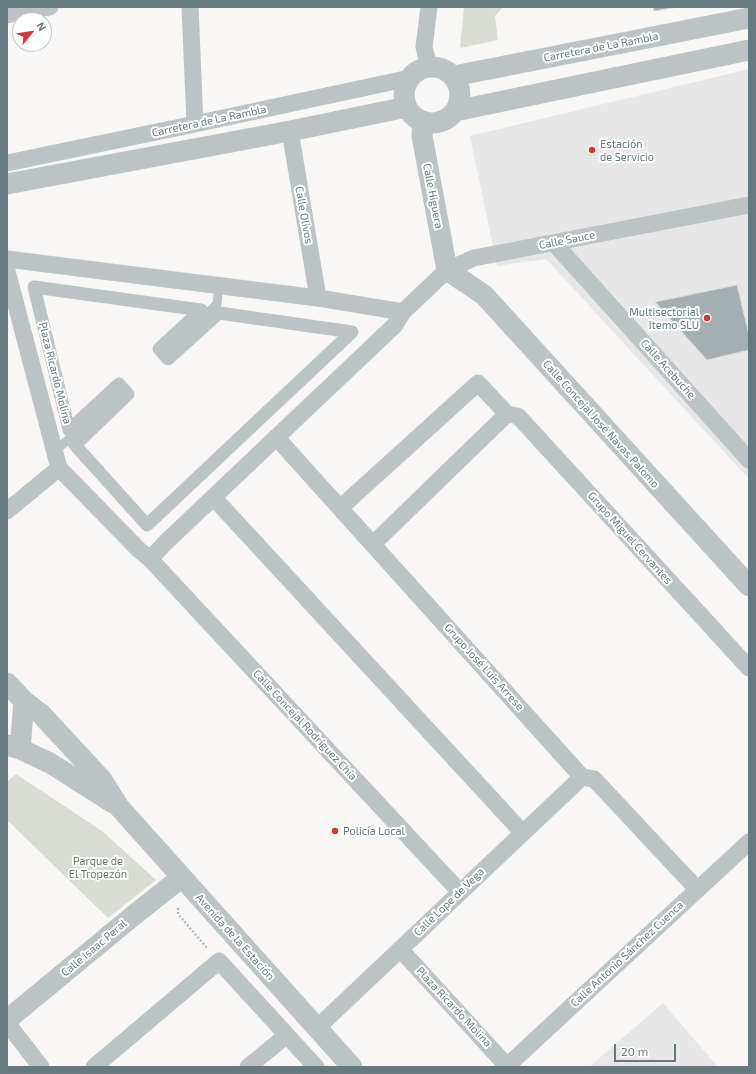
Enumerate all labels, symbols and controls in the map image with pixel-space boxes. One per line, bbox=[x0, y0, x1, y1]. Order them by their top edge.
north arrow bbox=[12, 12, 52, 52]
text: N bbox=[34, 20, 50, 33]
street label: Carretera de La Rambla bbox=[542, 29, 660, 65]
street label: Carretera de La Rambla bbox=[151, 102, 267, 140]
place label: Estación de Servicio bbox=[600, 137, 654, 163]
marker: Estación de Servicio bbox=[587, 145, 597, 155]
street label: Calle Higuera bbox=[420, 162, 446, 230]
street label: Calle Olivos bbox=[292, 185, 316, 245]
street label: Calle Sauce bbox=[538, 228, 596, 252]
place label: Multisectorial Itemo SLU bbox=[629, 305, 699, 331]
marker: Multisectorial Itemo SLU bbox=[702, 313, 712, 323]
street label: Plaza Ricardo Molina bbox=[36, 321, 74, 425]
street label: Calle Acebuche bbox=[638, 337, 698, 401]
street label: Calle Concejal José Navas Palomo bbox=[540, 357, 662, 491]
street label: Grupo Miguel Cervantes bbox=[585, 489, 675, 587]
street label: Grupo José Luis Arrese bbox=[442, 621, 526, 713]
street label: Calle Concejal Rodríguez Chía bbox=[250, 667, 360, 783]
place label: Policía Local bbox=[343, 824, 405, 838]
marker: Policía Local bbox=[330, 826, 340, 836]
park label: Parque de El Tropezón bbox=[69, 854, 127, 880]
street label: Calle Lope de Vega bbox=[411, 865, 487, 939]
street label: Avenida de la Estación bbox=[193, 891, 277, 983]
street label: Calle Antonio Sánchez Cuenca bbox=[568, 898, 686, 1010]
street label: Calle Isaac Peral bbox=[58, 917, 130, 979]
street label: Plaza Ricardo Molina bbox=[414, 964, 494, 1050]
scale bar bbox=[616, 1036, 678, 1062]
text: 20 m bbox=[621, 1044, 648, 1058]

